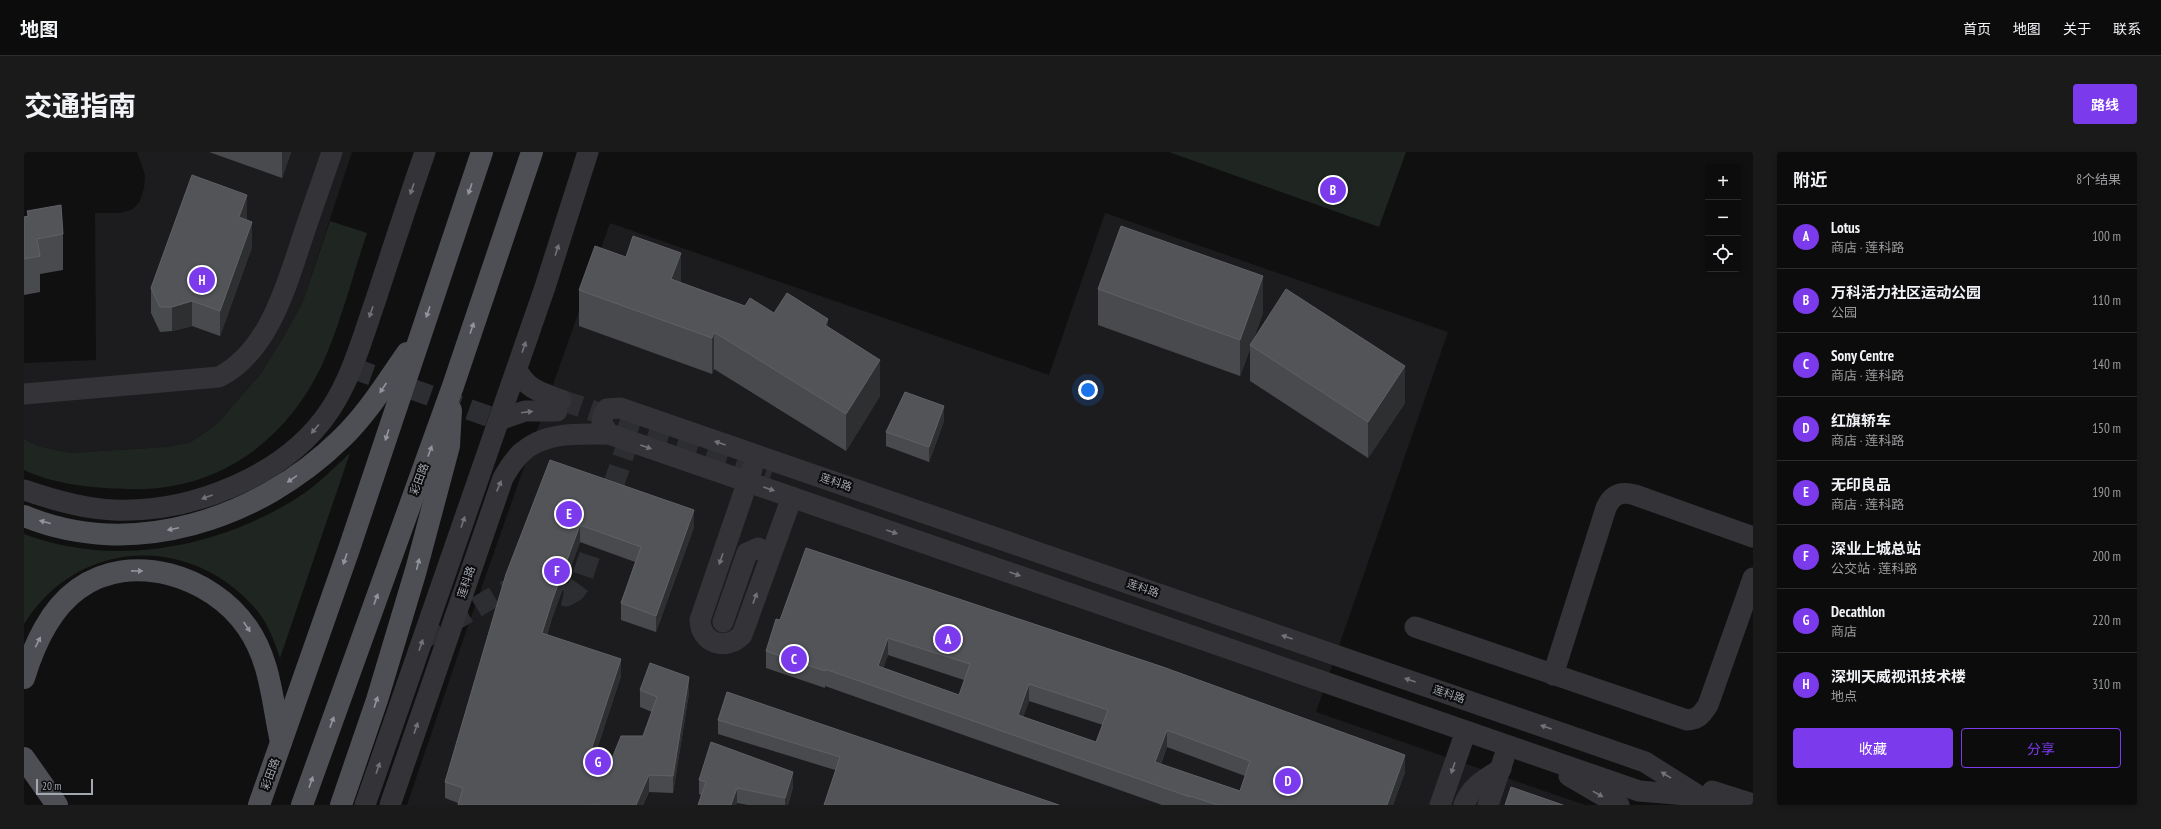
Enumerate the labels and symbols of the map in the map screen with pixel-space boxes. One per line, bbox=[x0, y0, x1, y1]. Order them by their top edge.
pin: B bbox=[1320, 175, 1346, 205]
one-way arrow bbox=[409, 183, 415, 195]
one-way arrow bbox=[467, 183, 473, 195]
one-way arrow bbox=[554, 244, 560, 256]
pin: H bbox=[189, 265, 215, 295]
one-way arrow bbox=[425, 306, 431, 318]
one-way arrow bbox=[368, 307, 374, 319]
one-way arrow bbox=[469, 321, 475, 333]
one-way arrow bbox=[522, 341, 528, 353]
your location bbox=[1078, 380, 1098, 400]
one-way arrow bbox=[379, 382, 387, 393]
one-way arrow bbox=[521, 409, 533, 415]
one-way arrow bbox=[311, 423, 320, 434]
one-way arrow bbox=[384, 430, 390, 442]
one-way arrow bbox=[714, 439, 726, 445]
one-way arrow bbox=[427, 444, 433, 456]
one-way arrow bbox=[641, 444, 653, 450]
street label: 彩田路 bbox=[407, 461, 431, 497]
street label: 莲科路 bbox=[818, 470, 854, 494]
one-way arrow bbox=[286, 476, 298, 483]
one-way arrow bbox=[497, 480, 503, 492]
one-way arrow bbox=[764, 487, 776, 493]
one-way arrow bbox=[200, 494, 212, 500]
pin: E bbox=[556, 499, 582, 529]
one-way arrow bbox=[460, 516, 466, 528]
one-way arrow bbox=[38, 519, 50, 525]
one-way arrow bbox=[167, 527, 179, 533]
one-way arrow bbox=[887, 529, 899, 535]
one-way arrow bbox=[342, 553, 348, 565]
one-way arrow bbox=[718, 553, 724, 565]
pin: F bbox=[544, 556, 570, 586]
one-way arrow bbox=[415, 558, 421, 570]
street label: 莲科路 bbox=[454, 564, 478, 600]
one-way arrow bbox=[131, 568, 144, 574]
one-way arrow bbox=[1009, 572, 1021, 578]
street label: 莲科路 bbox=[1125, 576, 1161, 600]
one-way arrow bbox=[752, 591, 758, 603]
one-way arrow bbox=[374, 593, 380, 605]
one-way arrow bbox=[243, 622, 251, 633]
pin: A bbox=[935, 624, 961, 654]
one-way arrow bbox=[1281, 634, 1293, 640]
one-way arrow bbox=[35, 636, 41, 648]
one-way arrow bbox=[418, 639, 424, 651]
pin: C bbox=[781, 644, 807, 674]
one-way arrow bbox=[1403, 677, 1415, 683]
street label: 莲科路 bbox=[1431, 682, 1467, 706]
one-way arrow bbox=[373, 696, 379, 708]
one-way arrow bbox=[329, 715, 335, 727]
one-way arrow bbox=[414, 722, 420, 734]
one-way arrow bbox=[1539, 724, 1551, 730]
pin: G bbox=[585, 747, 611, 777]
street label: 彩田路 bbox=[258, 756, 282, 792]
one-way arrow bbox=[375, 762, 381, 774]
one-way arrow bbox=[1450, 763, 1456, 775]
pin: D bbox=[1275, 766, 1301, 796]
one-way arrow bbox=[1661, 771, 1671, 779]
one-way arrow bbox=[308, 775, 314, 787]
scale bar bbox=[36, 777, 93, 796]
one-way arrow bbox=[1593, 790, 1604, 797]

